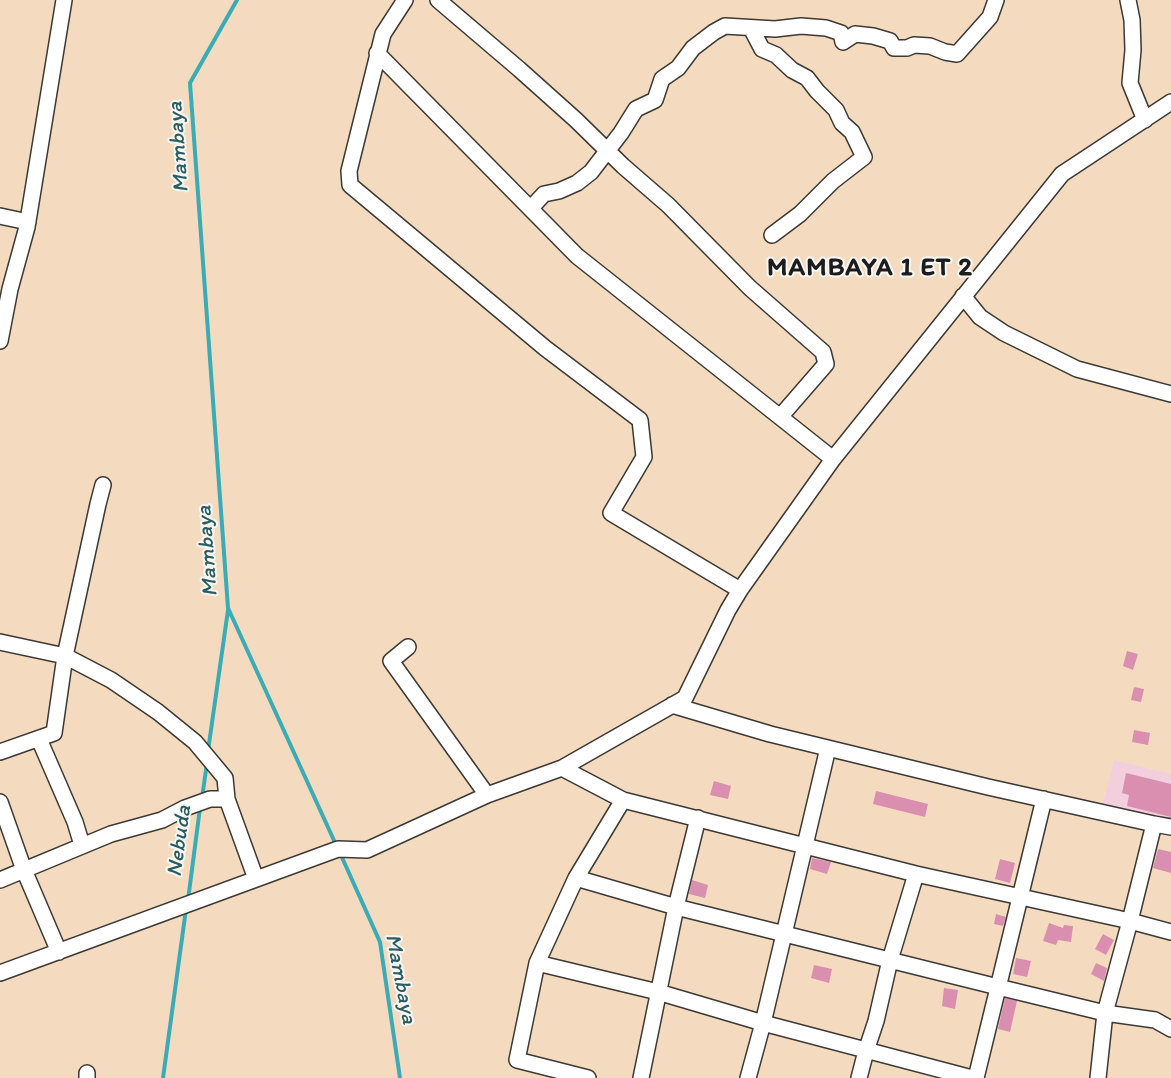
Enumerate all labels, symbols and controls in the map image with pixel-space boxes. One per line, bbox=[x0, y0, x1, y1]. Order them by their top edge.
water label: Mambaya bbox=[163, 101, 195, 193]
district label: MAMBAYA 1 ET 2 bbox=[764, 252, 976, 284]
water label: Mambaya bbox=[192, 505, 224, 597]
water label: Nebuda bbox=[162, 804, 198, 878]
water label: Mambaya bbox=[378, 932, 422, 1026]

